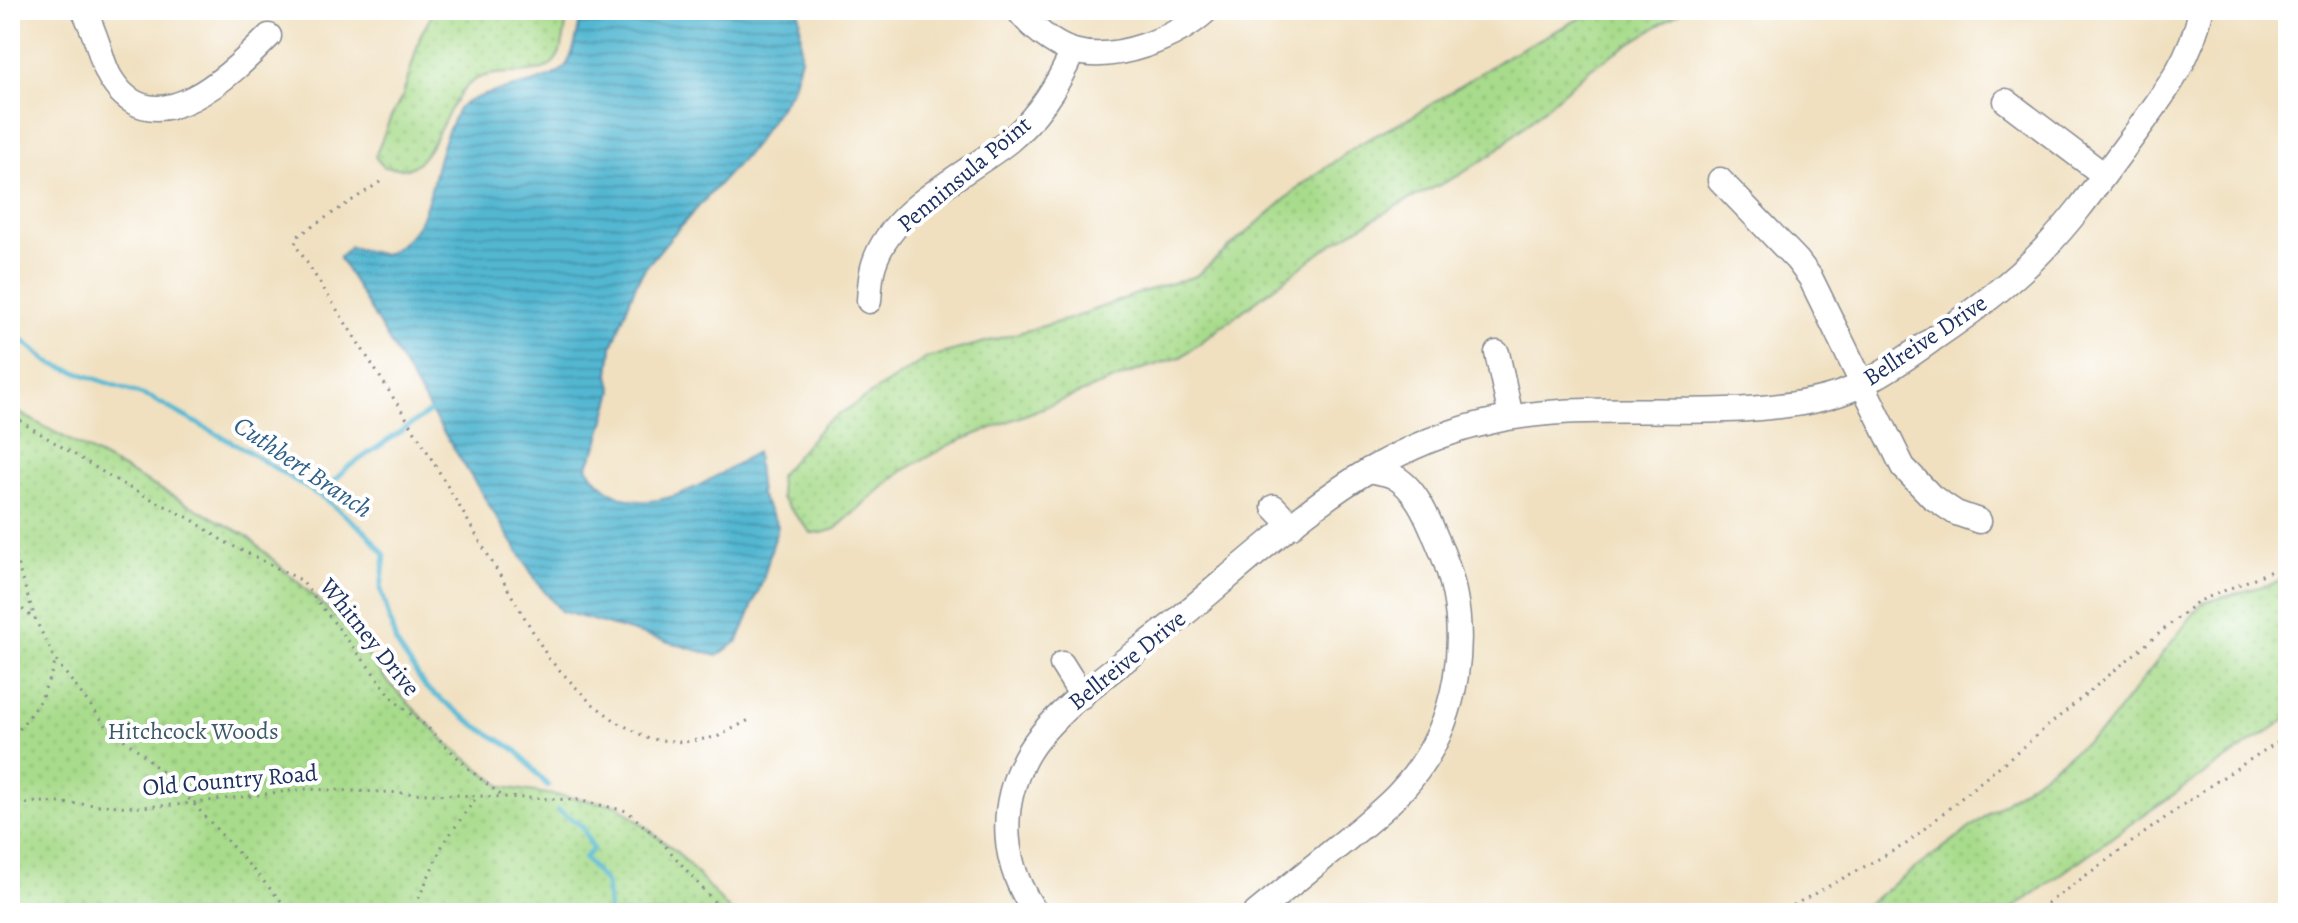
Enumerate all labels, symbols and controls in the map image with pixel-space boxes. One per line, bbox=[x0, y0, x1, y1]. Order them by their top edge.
street label: Penninsula Point bbox=[890, 109, 1038, 239]
street label: Bellreive Drive bbox=[1857, 287, 1993, 393]
water label: Cuthbert Branch bbox=[227, 408, 379, 526]
street label: Whitney Drive bbox=[312, 571, 427, 703]
street label: Bellreive Drive bbox=[1061, 603, 1193, 717]
park label: Hitchcock Woods bbox=[107, 715, 279, 747]
street label: Old Country Road bbox=[141, 756, 319, 804]

